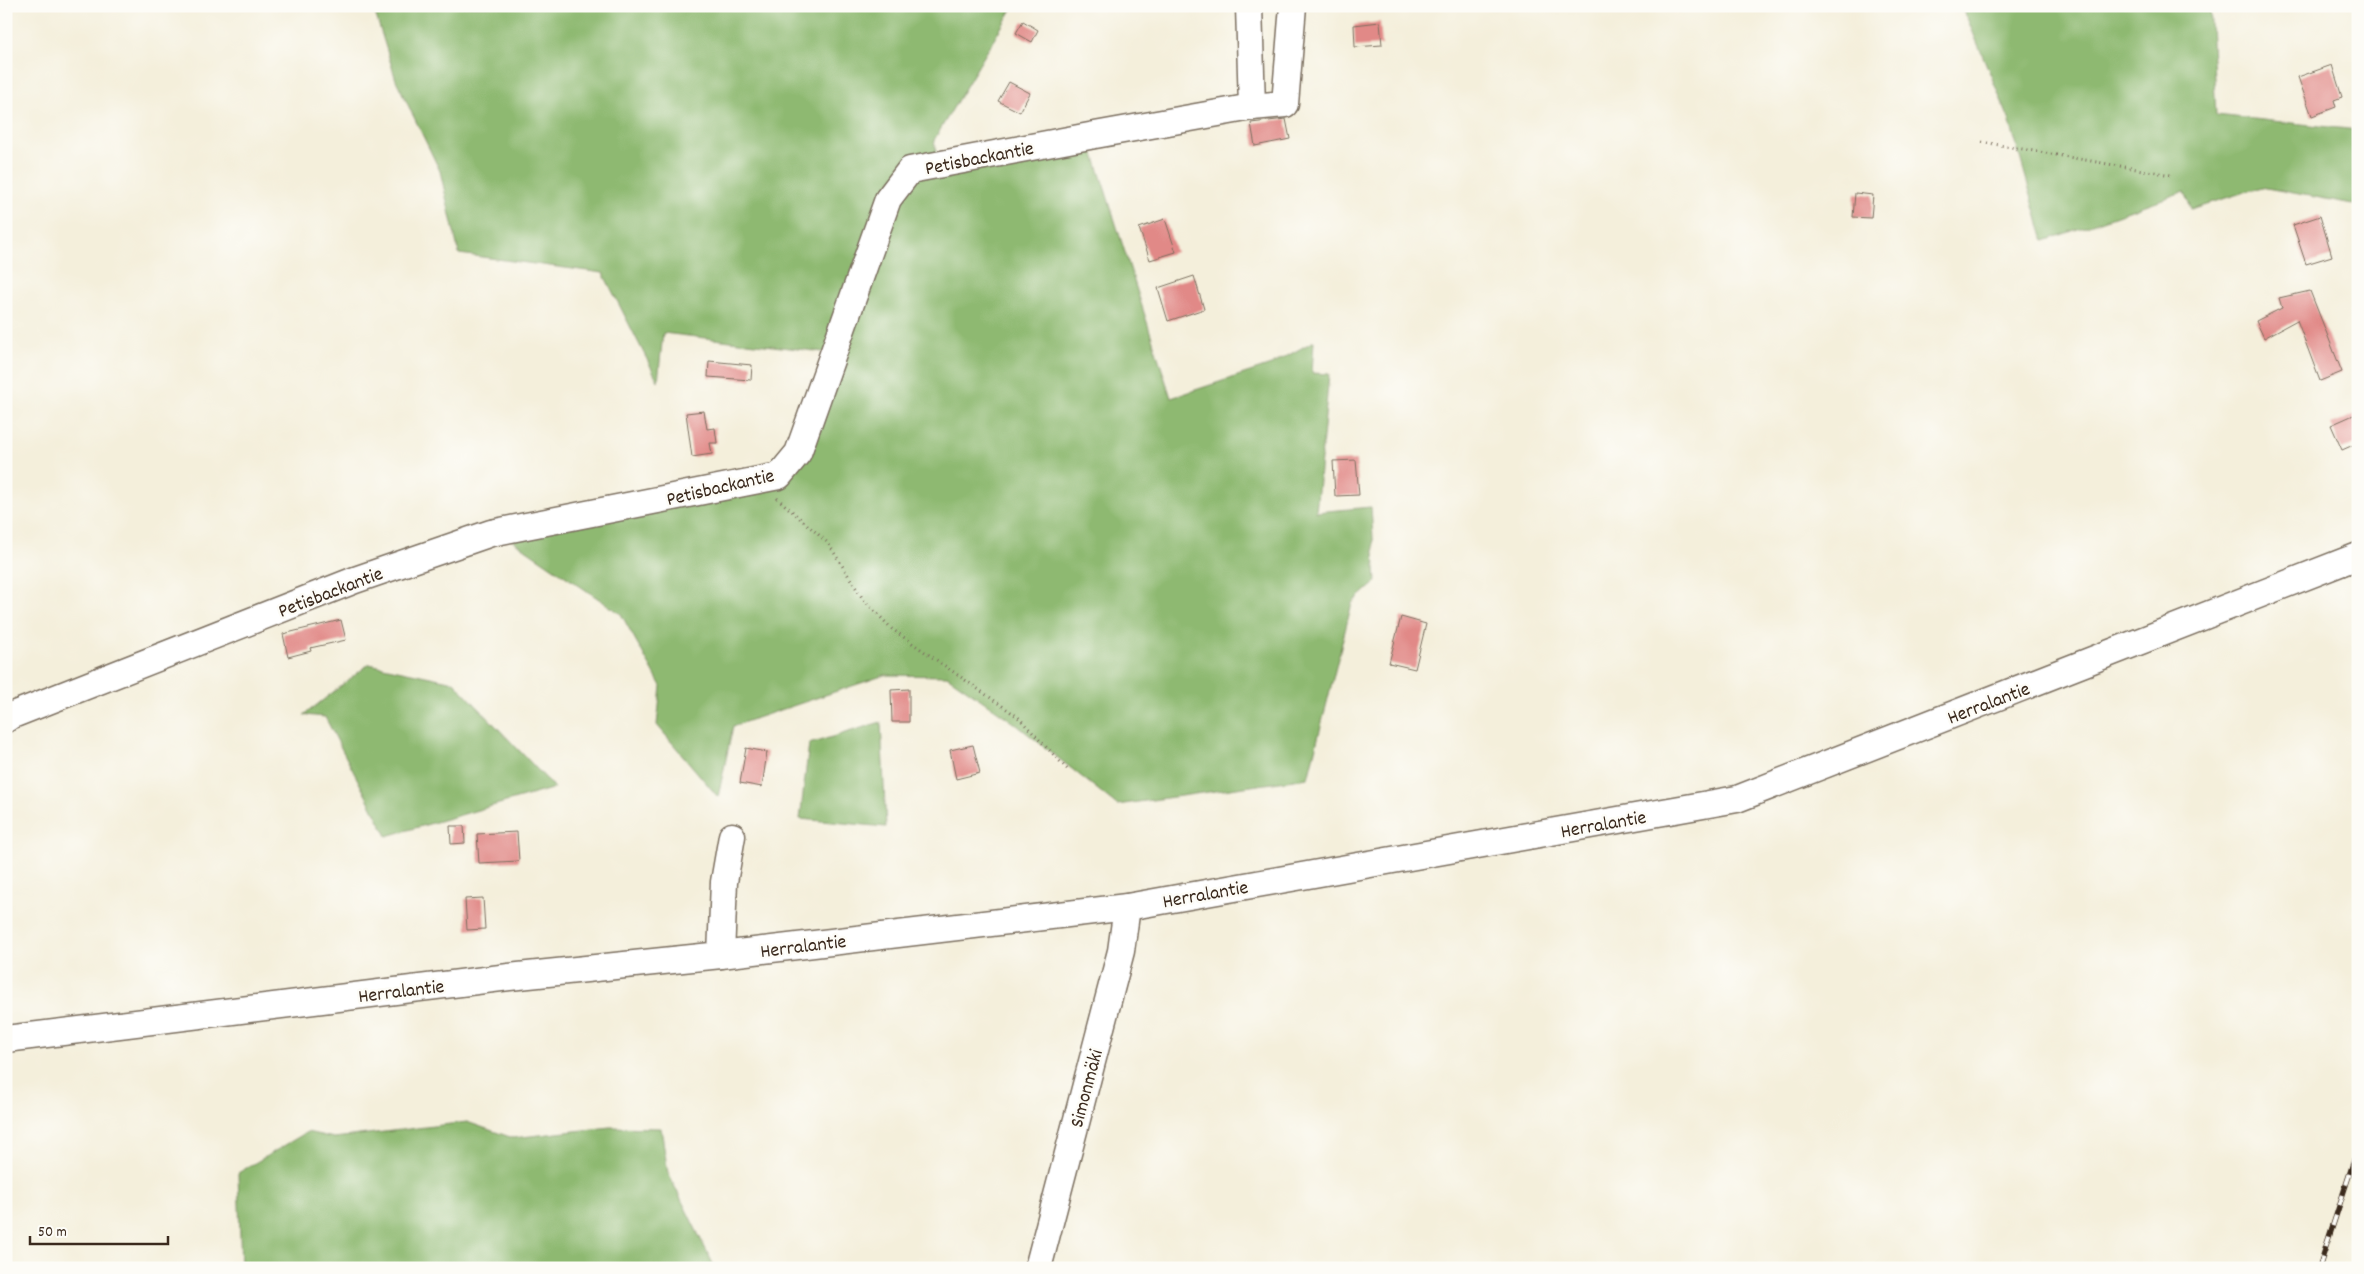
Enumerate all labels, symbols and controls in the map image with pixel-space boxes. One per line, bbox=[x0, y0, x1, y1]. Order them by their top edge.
street label: Petisbackantie bbox=[923, 136, 1036, 184]
street label: Petisbackantie bbox=[664, 463, 778, 515]
street label: Petisbackantie bbox=[275, 561, 388, 627]
street label: Herralantie bbox=[1944, 676, 2035, 733]
street label: Herralantie bbox=[1559, 805, 1649, 847]
street label: Herralantie bbox=[1161, 875, 1251, 917]
street label: Herralantie bbox=[759, 929, 848, 967]
street label: Herralantie bbox=[357, 974, 446, 1012]
street label: Simonmäki bbox=[1064, 1046, 1112, 1131]
scale bar bbox=[30, 1214, 168, 1246]
text: 50 m bbox=[38, 1222, 67, 1244]

